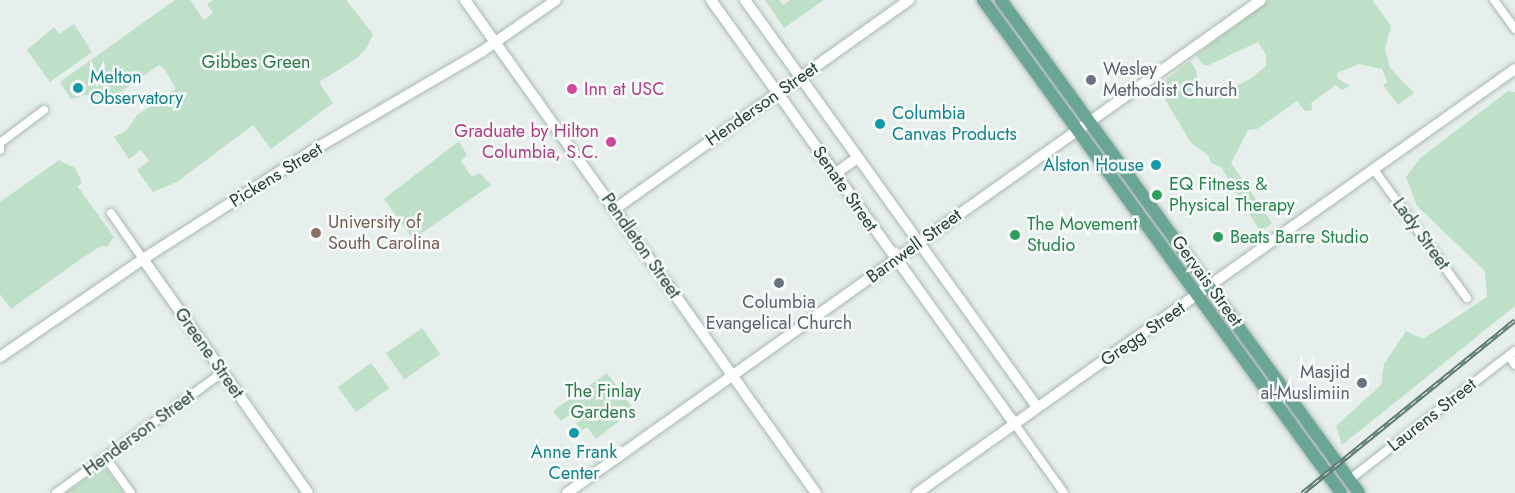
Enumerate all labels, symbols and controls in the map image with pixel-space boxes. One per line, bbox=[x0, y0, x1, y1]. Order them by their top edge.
park label: Gibbes Green bbox=[202, 51, 310, 73]
street label: Henderson Street bbox=[702, 57, 822, 151]
place label: Wesley Methodist Church bbox=[1103, 59, 1238, 101]
place label: Melton Observatory bbox=[90, 67, 183, 110]
marker: Wesley Methodist Church bbox=[1084, 73, 1098, 87]
place label: Inn at USC bbox=[584, 78, 665, 100]
marker: Melton Observatory bbox=[71, 81, 85, 95]
marker: Inn at USC bbox=[565, 82, 579, 96]
place label: Columbia Canvas Products bbox=[892, 103, 1017, 146]
marker: Columbia Canvas Products bbox=[873, 117, 887, 131]
place label: Graduate by Hilton Columbia, S.C. bbox=[454, 121, 599, 164]
marker: Graduate by Hilton Columbia, S.C. bbox=[604, 135, 618, 149]
street label: Pickens Street bbox=[226, 138, 326, 212]
street label: Senate Street bbox=[808, 142, 882, 236]
place label: Alston House bbox=[1043, 154, 1144, 176]
marker: Alston House bbox=[1149, 158, 1163, 172]
place label: EQ Fitness & Physical Therapy bbox=[1169, 174, 1295, 216]
marker: EQ Fitness & Physical Therapy bbox=[1150, 188, 1164, 202]
street label: Pendleton Street bbox=[597, 189, 685, 303]
street label: Lady Street bbox=[1388, 194, 1454, 274]
street label: Barnwell Street bbox=[862, 204, 966, 288]
place label: University of South Carolina bbox=[328, 212, 440, 254]
place label: The Movement Studio bbox=[1027, 214, 1138, 256]
marker: University of South Carolina bbox=[309, 226, 323, 240]
place label: Beats Barre Studio bbox=[1230, 226, 1369, 248]
marker: The Movement Studio bbox=[1008, 228, 1022, 242]
marker: Beats Barre Studio bbox=[1211, 230, 1225, 244]
street label: Gervais Street bbox=[1167, 231, 1247, 331]
marker: Columbia Evangelical Church bbox=[772, 276, 786, 290]
place label: Columbia Evangelical Church bbox=[706, 292, 852, 334]
street label: Gregg Street bbox=[1097, 297, 1189, 371]
street label: Greene Street bbox=[170, 304, 248, 402]
place label: Masjid al-Muslimiin bbox=[1260, 362, 1350, 404]
street label: Laurens Street bbox=[1383, 374, 1481, 456]
marker: Masjid al-Muslimiin bbox=[1355, 376, 1369, 390]
park label: The Finlay Gardens bbox=[565, 381, 641, 424]
street label: Henderson Street bbox=[79, 385, 199, 481]
marker: Anne Frank Center bbox=[567, 426, 581, 440]
place label: Anne Frank Center bbox=[531, 442, 617, 484]

